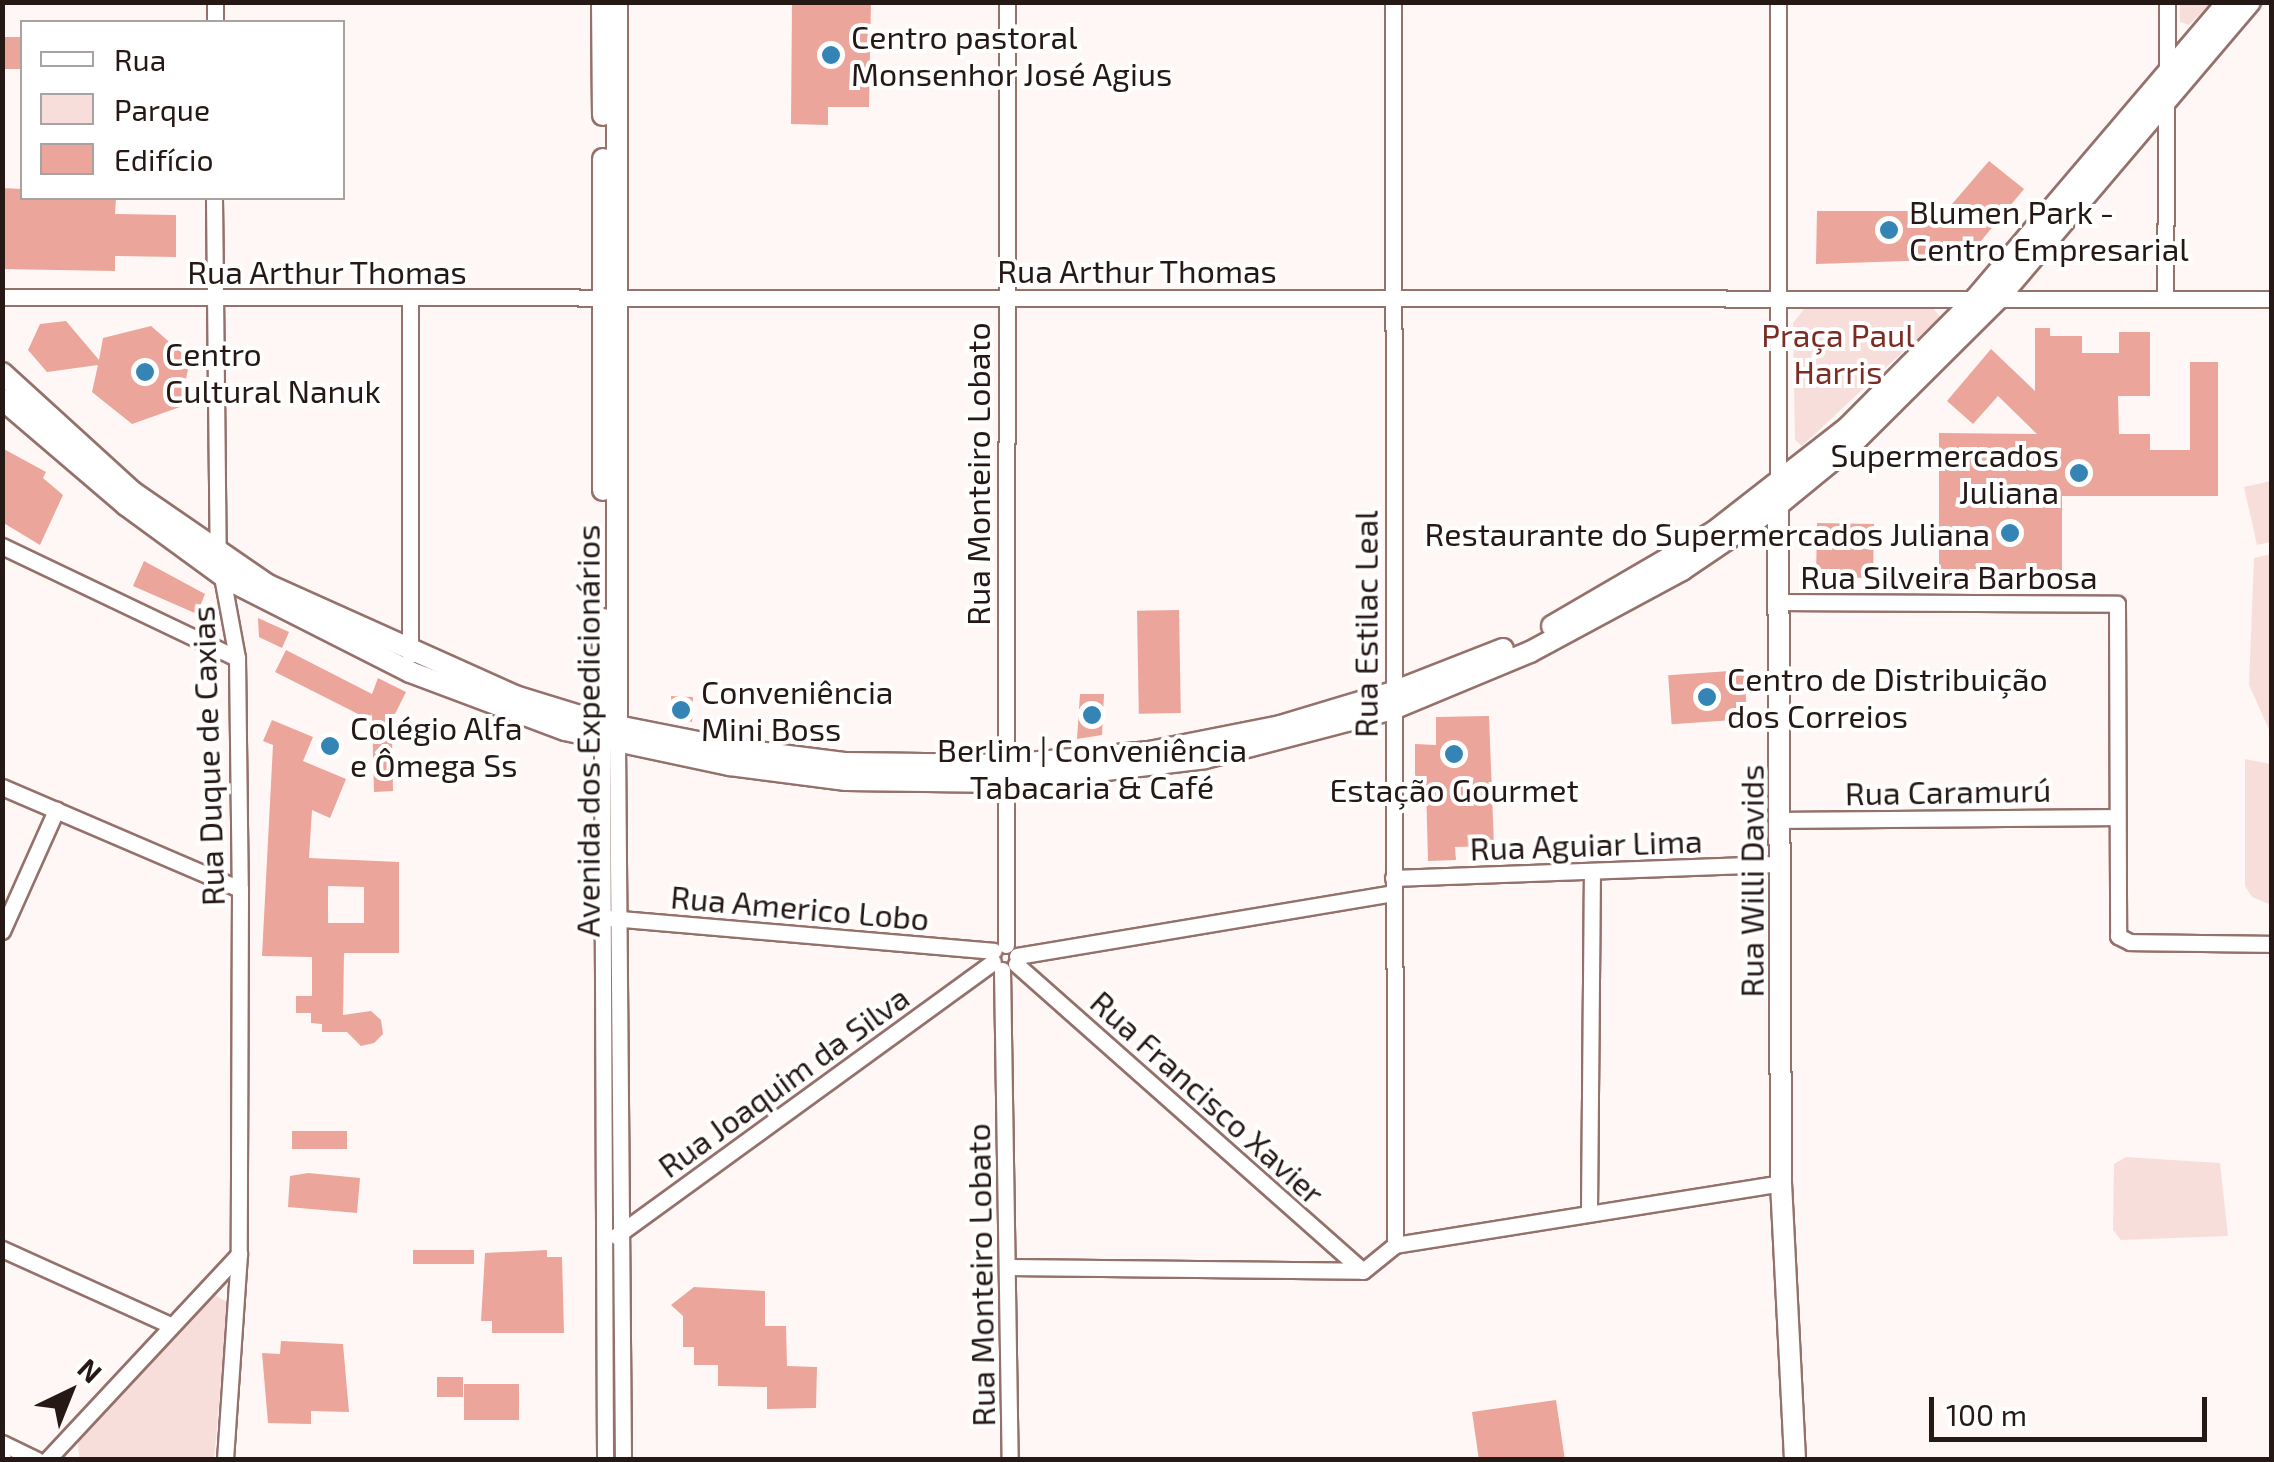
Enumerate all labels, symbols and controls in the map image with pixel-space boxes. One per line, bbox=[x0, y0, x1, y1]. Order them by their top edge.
place label: Centro pastoral Monsenhor José Agius bbox=[851, 18, 1174, 93]
legend bbox=[20, 20, 345, 200]
text: Rua bbox=[114, 41, 166, 77]
marker: Centro pastoral Monsenhor José Agius bbox=[820, 44, 842, 66]
text: Parque bbox=[114, 91, 210, 127]
text: Edifício bbox=[114, 141, 213, 177]
place label: Blumen Park - Centro Empresarial bbox=[1909, 193, 2189, 268]
marker: Blumen Park - Centro Empresarial bbox=[1878, 219, 1900, 241]
street label: Rua Arthur Thomas bbox=[996, 251, 1278, 289]
street label: Rua Arthur Thomas bbox=[186, 252, 468, 290]
park label: Praça Paul Harris bbox=[1761, 316, 1915, 391]
street label: Rua Monteiro Lobato bbox=[958, 322, 996, 626]
place label: Centro Cultural Nanuk bbox=[165, 335, 381, 410]
marker: Centro Cultural Nanuk bbox=[134, 361, 156, 383]
place label: Supermercados Juliana bbox=[1831, 436, 2059, 511]
marker: Supermercados Juliana bbox=[2068, 462, 2090, 484]
street label: Rua Estilac Leal bbox=[1346, 510, 1384, 738]
place label: Restaurante do Supermercados Juliana bbox=[1424, 514, 1990, 552]
marker: Restaurante do Supermercados Juliana bbox=[1999, 522, 2021, 544]
street label: Avenida dos Expedicionários bbox=[568, 525, 606, 937]
street label: Rua Silveira Barbosa bbox=[1800, 557, 2098, 595]
street label: Rua Duque de Caxias bbox=[183, 605, 231, 907]
place label: Centro de Distribuição dos Correios bbox=[1727, 660, 2048, 735]
place label: Conveniência Mini Boss bbox=[701, 673, 893, 748]
marker: Centro de Distribuição dos Correios bbox=[1696, 686, 1718, 708]
marker: Conveniência Mini Boss bbox=[670, 699, 692, 721]
marker: Berlim | Conveniência Tabacaria & Café bbox=[1081, 704, 1103, 726]
place label: Colégio Alfa e Ômega Ss bbox=[350, 709, 523, 784]
place label: Berlim | Conveniência Tabacaria & Café bbox=[937, 731, 1247, 806]
marker: Colégio Alfa e Ômega Ss bbox=[319, 735, 341, 757]
marker: Estação Gourmet bbox=[1443, 743, 1465, 765]
street label: Rua Willi Davids bbox=[1732, 764, 1770, 998]
place label: Estação Gourmet bbox=[1329, 770, 1579, 808]
street label: Rua Caramurú bbox=[1845, 770, 2051, 812]
street label: Rua Aguiar Lima bbox=[1468, 821, 1704, 867]
street label: Rua Americo Lobo bbox=[669, 877, 931, 937]
street label: Rua Joaquim da Silva bbox=[650, 977, 916, 1185]
street label: Rua Francisco Xavier bbox=[1083, 982, 1333, 1212]
street label: Rua Monteiro Lobato bbox=[958, 1123, 1002, 1427]
north arrow bbox=[20, 1342, 120, 1442]
text: N bbox=[71, 1351, 109, 1389]
scale bar bbox=[1934, 1377, 2212, 1439]
text: 100 m bbox=[1946, 1396, 2027, 1432]

